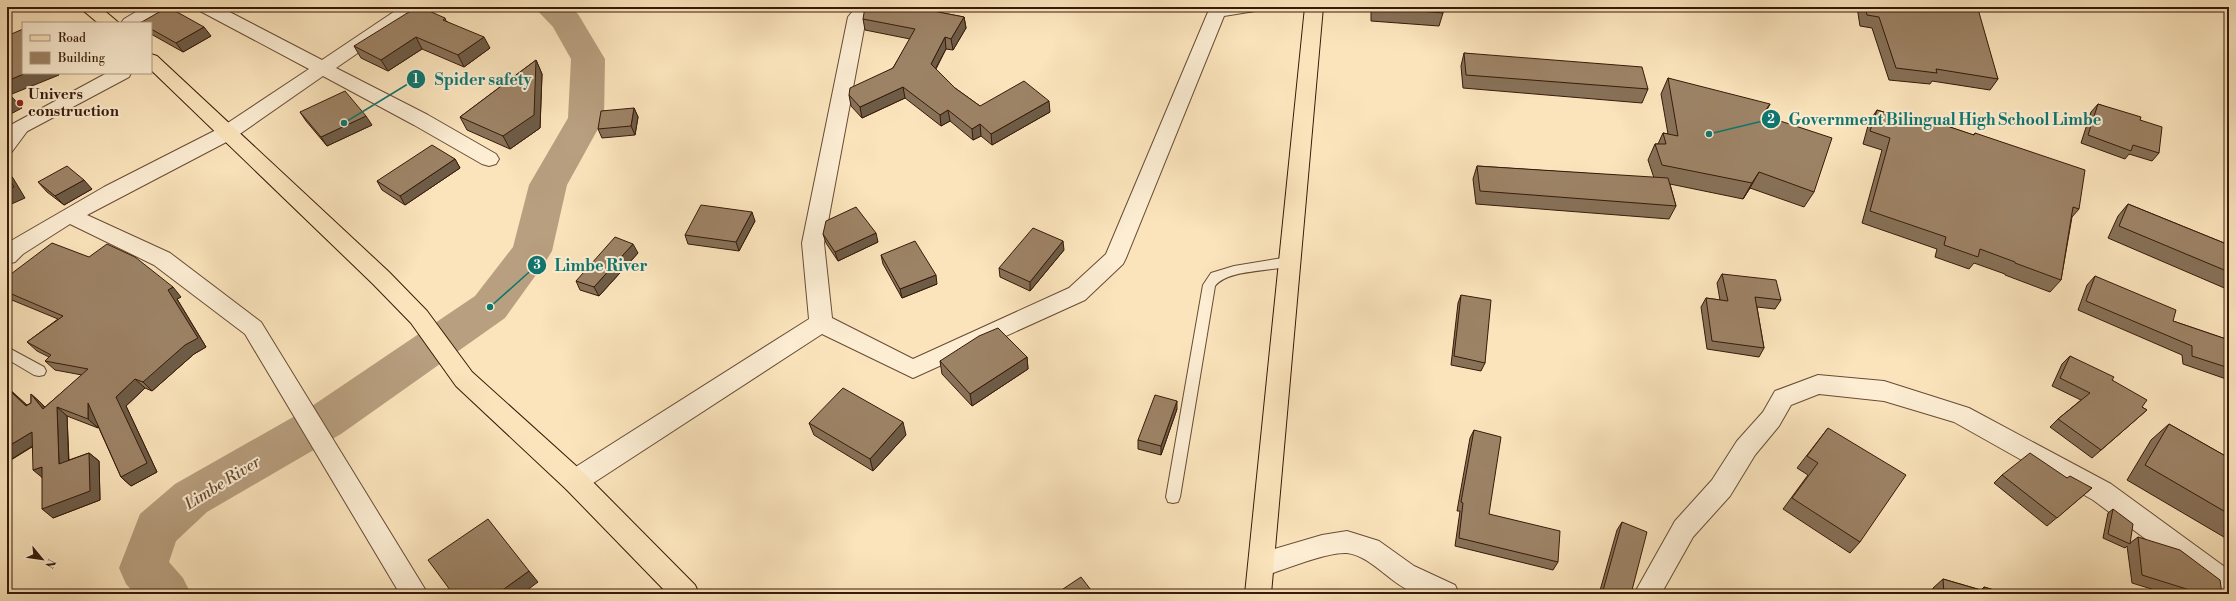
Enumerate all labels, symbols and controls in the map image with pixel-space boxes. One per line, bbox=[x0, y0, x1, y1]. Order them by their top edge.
legend bbox=[22, 22, 152, 74]
text: Road bbox=[58, 31, 86, 46]
text: Building bbox=[57, 51, 106, 66]
callout: Spider safety bbox=[406, 65, 539, 93]
text: Spider safety bbox=[435, 70, 532, 90]
text: 1 bbox=[413, 72, 419, 87]
place label: Univers construction bbox=[28, 85, 120, 121]
marker: Univers construction bbox=[15, 98, 25, 108]
callout: Government Bilingual High School Limbe bbox=[1761, 105, 2110, 133]
text: Government Bilingual High School Limbe bbox=[1789, 110, 2102, 130]
text: 2 bbox=[1767, 112, 1775, 127]
callout: Limbe River bbox=[527, 251, 656, 279]
text: Limbe River bbox=[554, 256, 648, 276]
text: 3 bbox=[533, 258, 541, 273]
water label: Limbe River bbox=[180, 451, 265, 514]
north arrow bbox=[22, 539, 62, 579]
text: N bbox=[41, 556, 58, 571]

